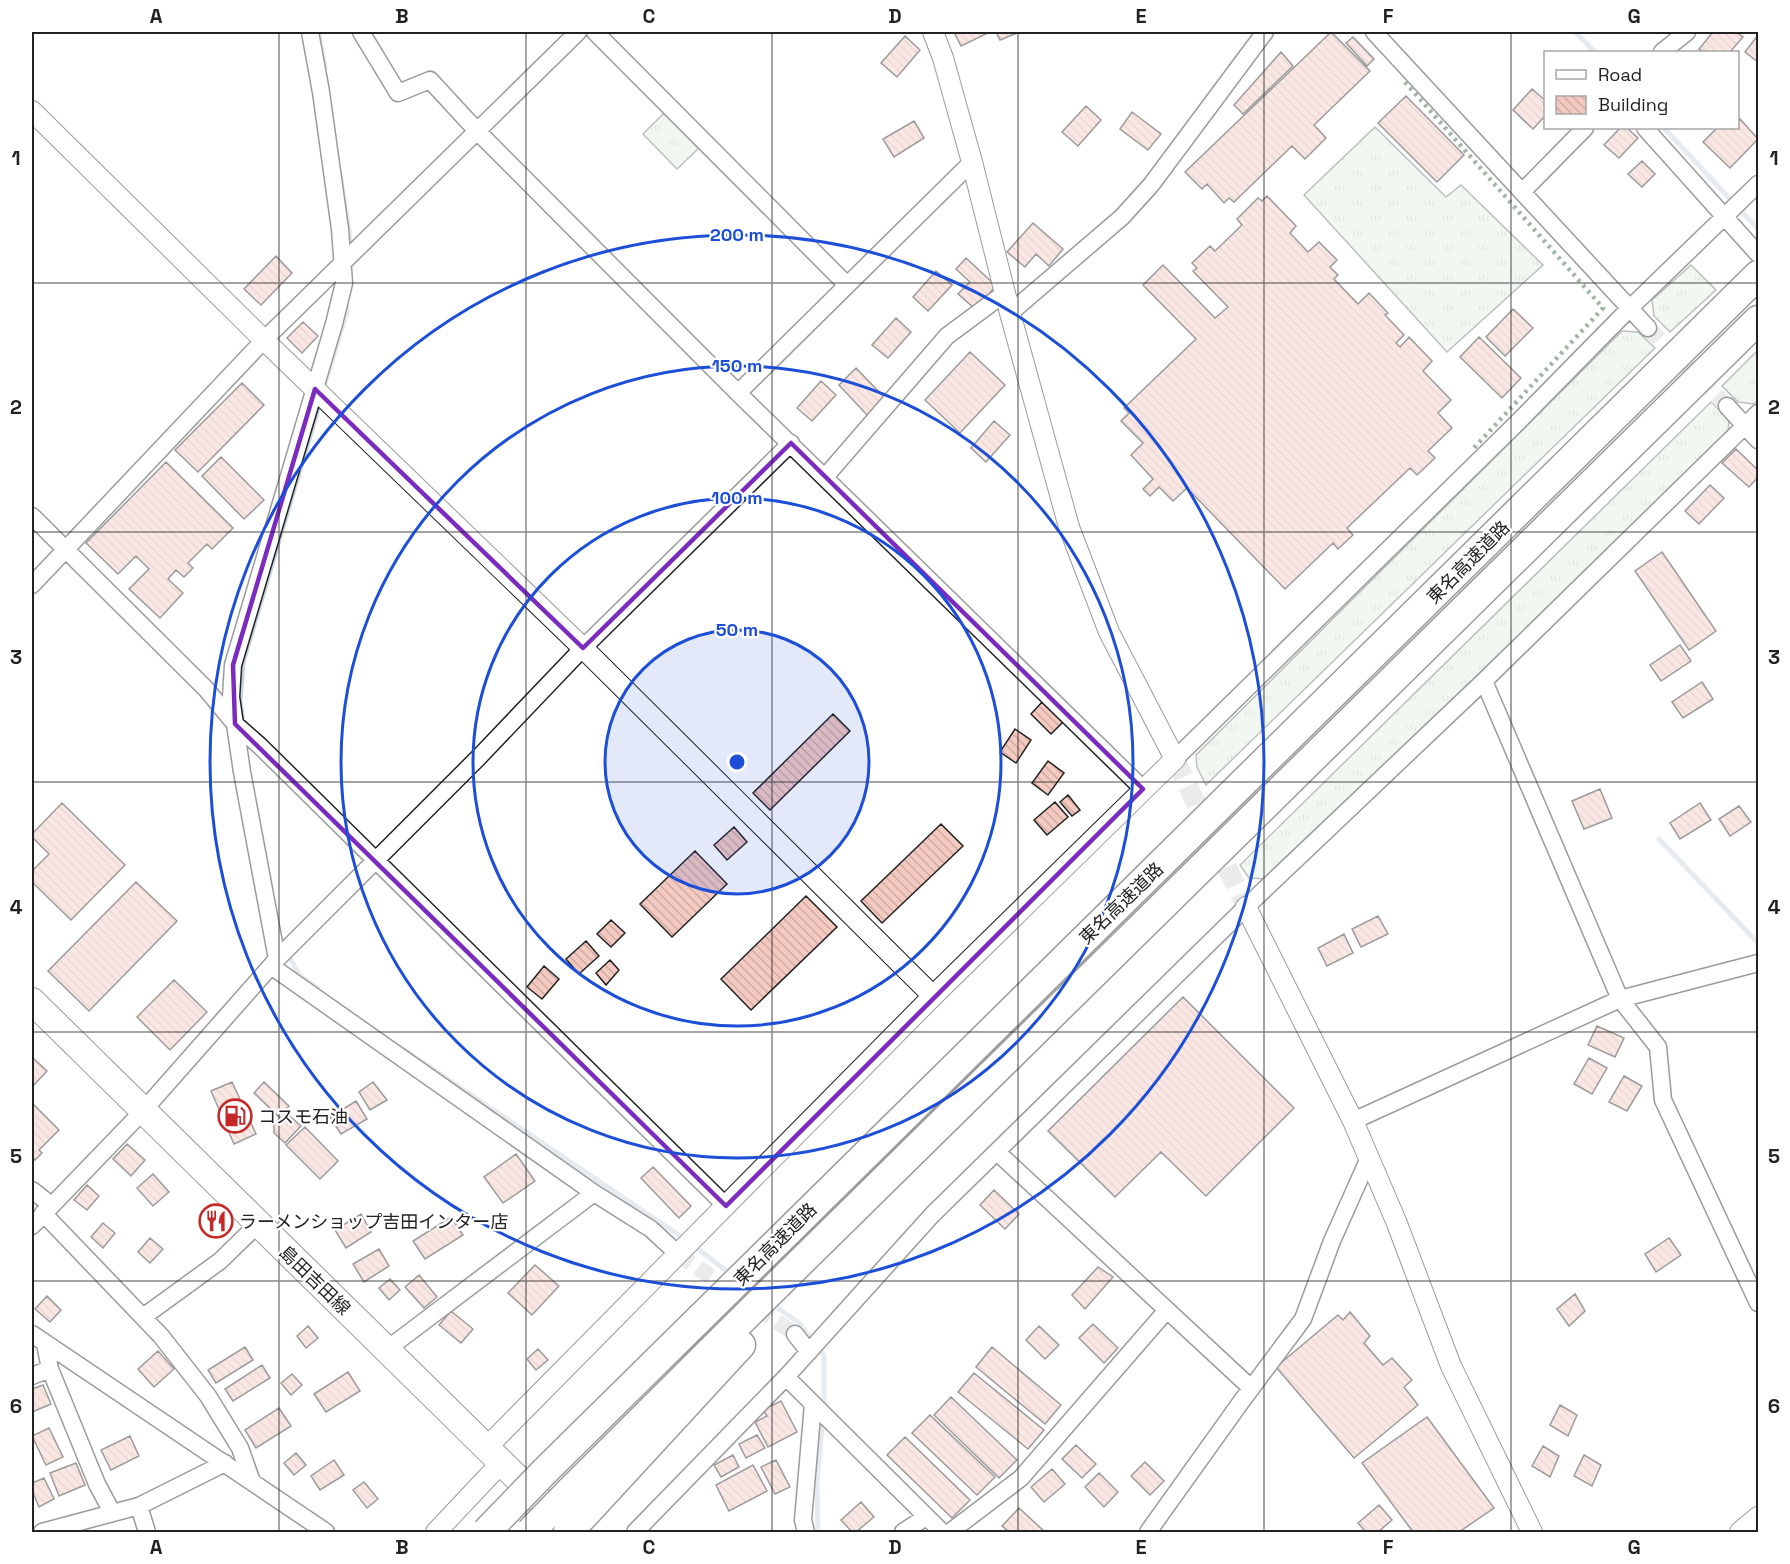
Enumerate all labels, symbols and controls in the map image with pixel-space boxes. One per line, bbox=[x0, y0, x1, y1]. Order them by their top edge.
text: A bbox=[150, 3, 163, 29]
text: B bbox=[395, 3, 409, 29]
text: C bbox=[643, 3, 656, 29]
text: D bbox=[888, 3, 902, 29]
text: E bbox=[1135, 3, 1147, 29]
text: F bbox=[1383, 3, 1394, 29]
text: G bbox=[1627, 3, 1641, 29]
legend bbox=[1544, 51, 1739, 129]
text: Road bbox=[1598, 63, 1642, 86]
text: Building bbox=[1598, 93, 1668, 116]
text: 1 bbox=[11, 145, 21, 171]
text: 1 bbox=[1769, 145, 1779, 171]
text: 200 m bbox=[710, 223, 764, 246]
text: 150 m bbox=[712, 354, 762, 377]
text: 2 bbox=[10, 394, 22, 420]
text: 2 bbox=[1768, 394, 1780, 420]
text: 100 m bbox=[711, 486, 763, 509]
street label: 東名高速道路 bbox=[1422, 516, 1514, 608]
text: 50 m bbox=[716, 618, 758, 641]
text: 3 bbox=[10, 644, 22, 670]
text: 3 bbox=[1768, 644, 1780, 670]
centre of rings bbox=[727, 752, 747, 772]
street label: 東名高速道路 bbox=[1074, 857, 1168, 949]
text: 4 bbox=[10, 894, 23, 920]
text: 4 bbox=[1768, 894, 1781, 920]
fuel station icon: コスモ石油 bbox=[217, 1098, 253, 1134]
place label: コスモ石油 bbox=[258, 1105, 348, 1128]
text: 5 bbox=[10, 1143, 22, 1169]
text: 5 bbox=[1768, 1143, 1780, 1169]
street label: 東名高速道路 bbox=[729, 1198, 821, 1290]
restaurant icon: ラーメンショップ吉田インター店 bbox=[198, 1203, 234, 1239]
place label: ラーメンショップ吉田インター店 bbox=[239, 1210, 508, 1233]
street label: 島田吉田線 bbox=[275, 1240, 355, 1320]
text: 6 bbox=[10, 1393, 22, 1419]
text: 6 bbox=[1768, 1393, 1780, 1419]
text: A bbox=[150, 1534, 163, 1560]
text: B bbox=[395, 1534, 409, 1560]
text: C bbox=[643, 1534, 656, 1560]
text: D bbox=[888, 1534, 902, 1560]
text: E bbox=[1135, 1534, 1147, 1560]
text: F bbox=[1383, 1534, 1394, 1560]
text: G bbox=[1627, 1534, 1641, 1560]

